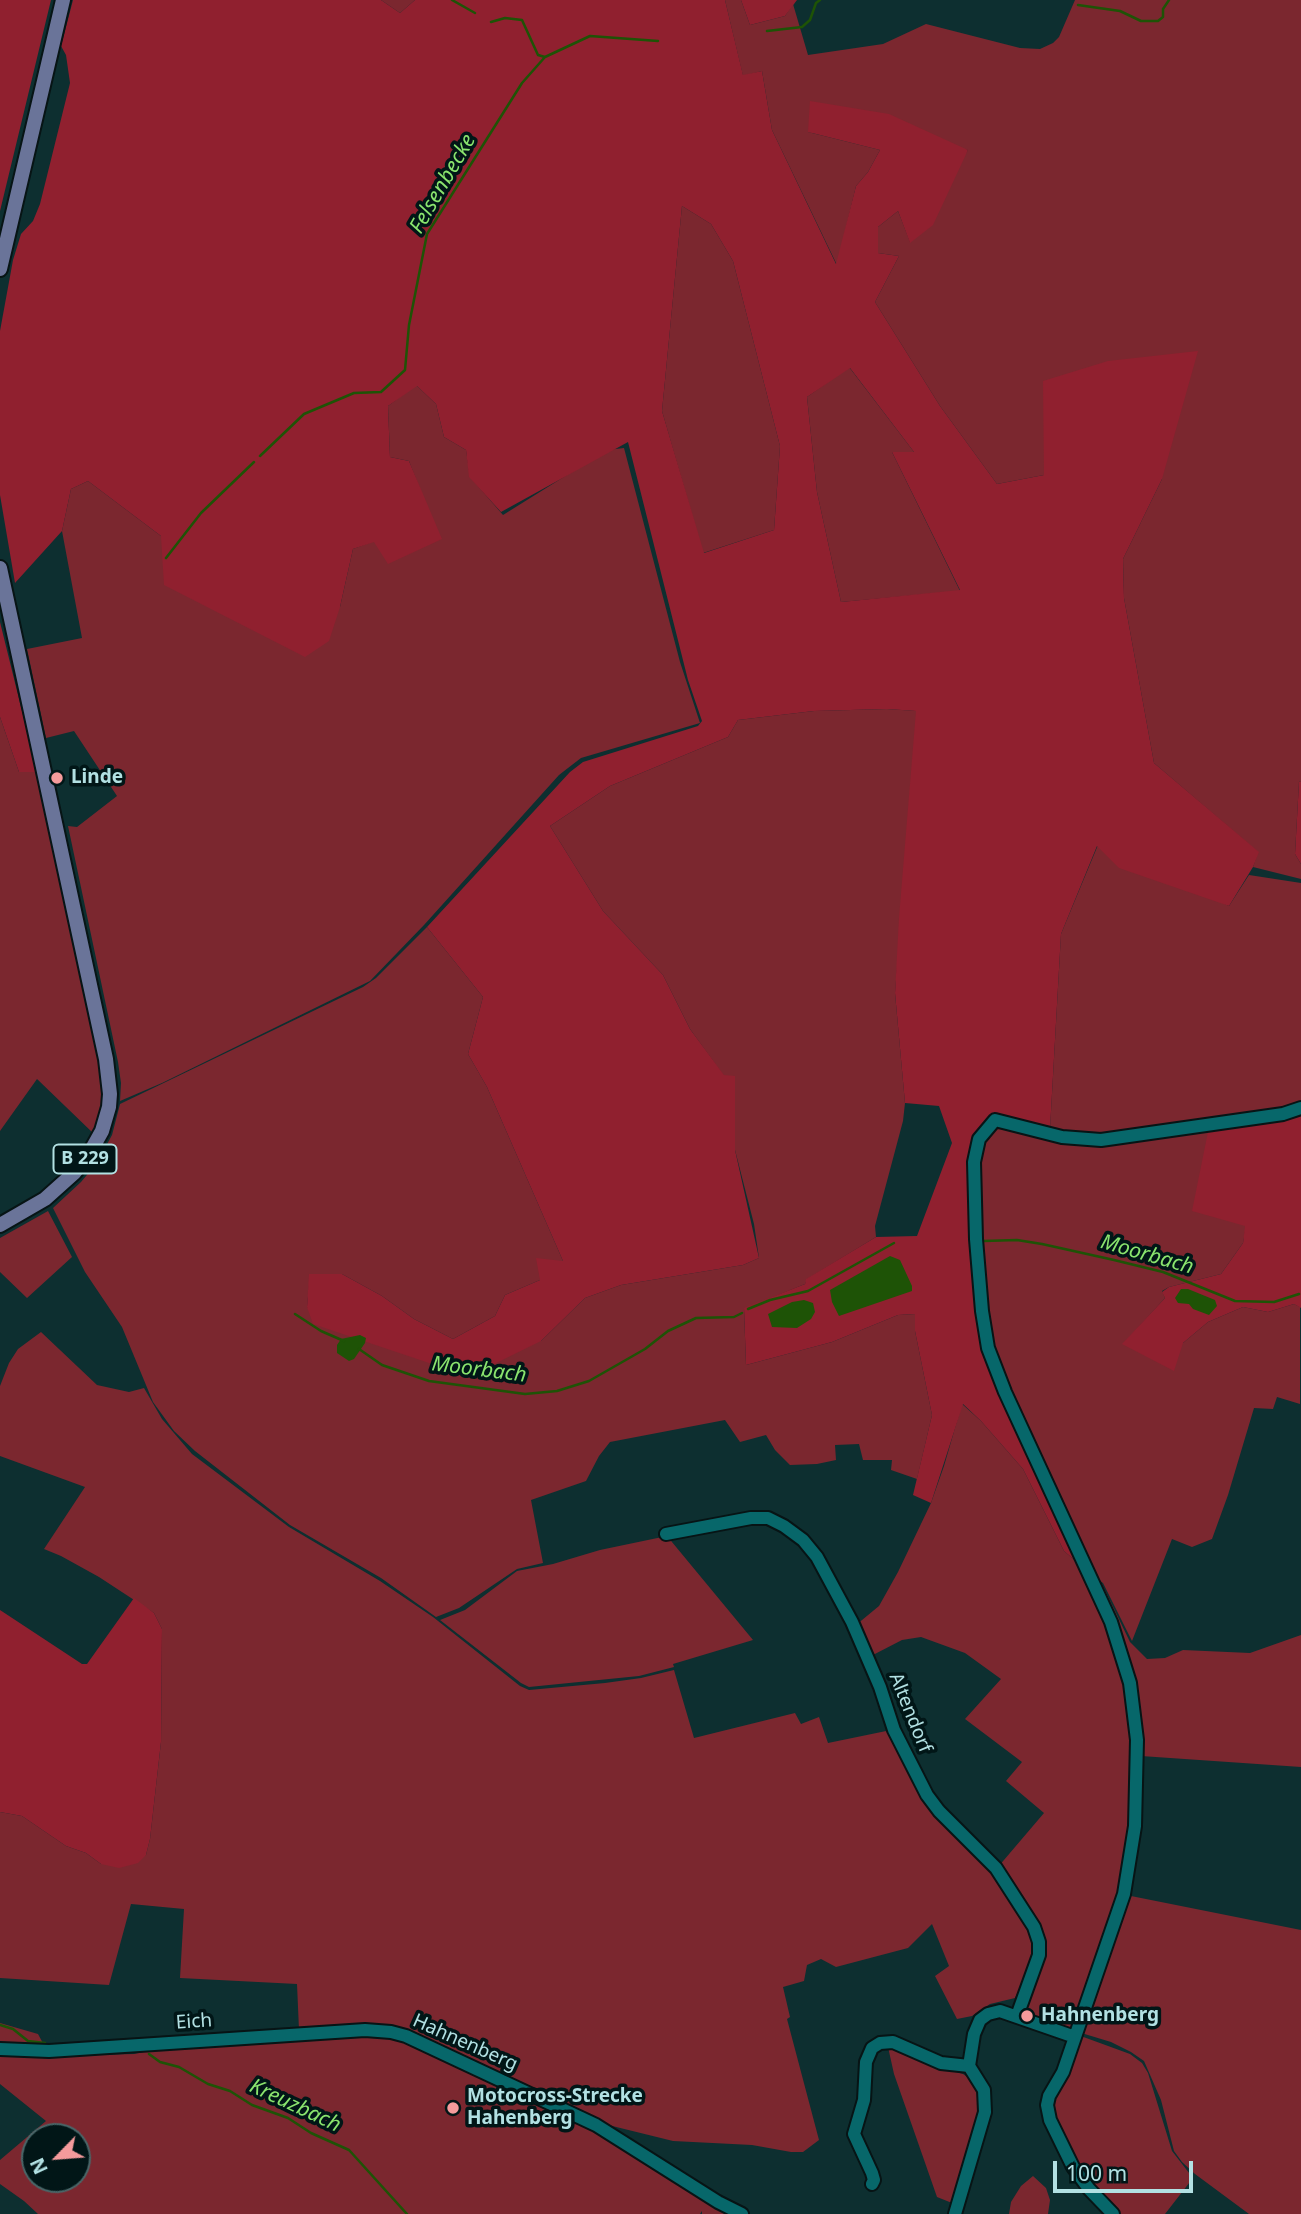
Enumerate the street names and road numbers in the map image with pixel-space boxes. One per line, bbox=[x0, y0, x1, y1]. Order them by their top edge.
road number: B 229 bbox=[54, 1144, 116, 1174]
street label: Altendorf bbox=[884, 1670, 936, 1756]
street label: Eich bbox=[175, 2009, 213, 2035]
street label: Hahnenberg bbox=[409, 2010, 521, 2076]

